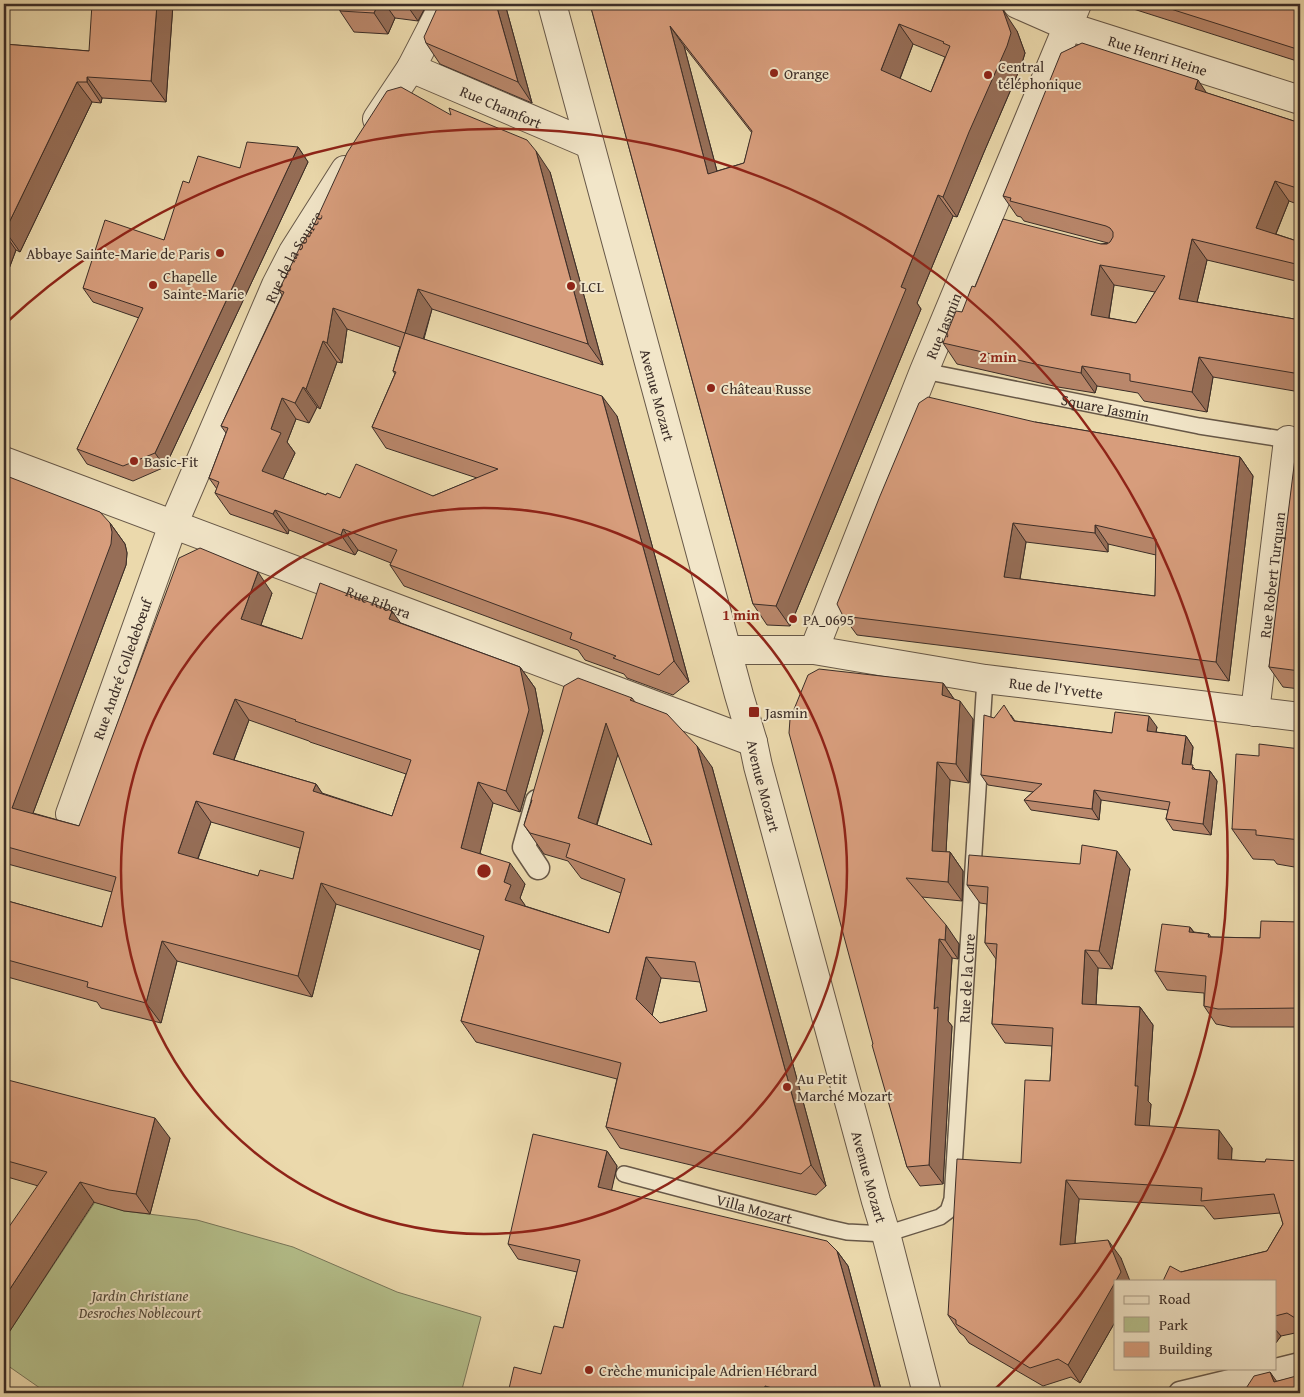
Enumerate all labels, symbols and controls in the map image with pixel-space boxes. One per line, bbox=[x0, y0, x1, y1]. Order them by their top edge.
street label: Rue Henri Heine bbox=[1106, 29, 1210, 80]
place label: Central téléphonique bbox=[998, 56, 1081, 94]
place label: Orange bbox=[784, 63, 829, 84]
marker: Orange bbox=[768, 67, 780, 79]
marker: Central téléphonique bbox=[982, 69, 994, 81]
street label: Rue Chamfort bbox=[457, 80, 546, 134]
street label: Rue de la Source bbox=[259, 206, 327, 306]
place label: Abbaye Sainte-Marie de Paris bbox=[26, 243, 210, 264]
marker: Abbaye Sainte-Marie de Paris bbox=[214, 247, 226, 259]
place label: Chapelle Sainte-Marie bbox=[163, 266, 244, 304]
place label: LCL bbox=[581, 276, 604, 297]
marker: Chapelle Sainte-Marie bbox=[147, 279, 159, 291]
marker: LCL bbox=[565, 280, 577, 292]
street label: Rue Jasmin bbox=[920, 289, 966, 362]
text: 2 min bbox=[979, 346, 1017, 367]
street label: Avenue Mozart bbox=[635, 347, 680, 444]
place label: Château Russe bbox=[721, 378, 811, 399]
marker: Château Russe bbox=[705, 382, 717, 394]
street label: Square Jasmin bbox=[1059, 388, 1152, 426]
place label: Basic-Fit bbox=[144, 451, 199, 472]
marker: Basic-Fit bbox=[128, 455, 140, 467]
street label: Rue Robert Turquan bbox=[1254, 510, 1290, 639]
street label: Rue Ribera bbox=[343, 580, 414, 623]
street label: Rue André Colledebœuf bbox=[87, 594, 157, 742]
text: 1 min bbox=[722, 604, 760, 625]
place label: PA_0695 bbox=[803, 609, 854, 630]
marker: PA_0695 bbox=[787, 613, 799, 625]
street label: Rue de l'Yvette bbox=[1008, 671, 1104, 704]
place label: Jasmin bbox=[763, 702, 808, 723]
marker: Jasmin bbox=[747, 705, 761, 719]
street label: Avenue Mozart bbox=[742, 738, 786, 835]
centre of rings bbox=[475, 862, 493, 880]
street label: Rue de la Cure bbox=[953, 933, 979, 1023]
place label: Au Petit Marché Mozart bbox=[797, 1068, 893, 1106]
marker: Au Petit Marché Mozart bbox=[781, 1081, 793, 1093]
street label: Avenue Mozart bbox=[847, 1128, 893, 1226]
street label: Villa Mozart bbox=[714, 1188, 796, 1229]
legend bbox=[1114, 1280, 1276, 1370]
park label: Jardin Christiane Desroches Noblecourt bbox=[78, 1285, 201, 1323]
text: Road bbox=[1159, 1288, 1190, 1309]
text: Park bbox=[1159, 1314, 1188, 1335]
text: Building bbox=[1159, 1338, 1213, 1359]
place label: Crèche municipale Adrien Hébrard bbox=[599, 1360, 817, 1381]
marker: Crèche municipale Adrien Hébrard bbox=[583, 1364, 595, 1376]

